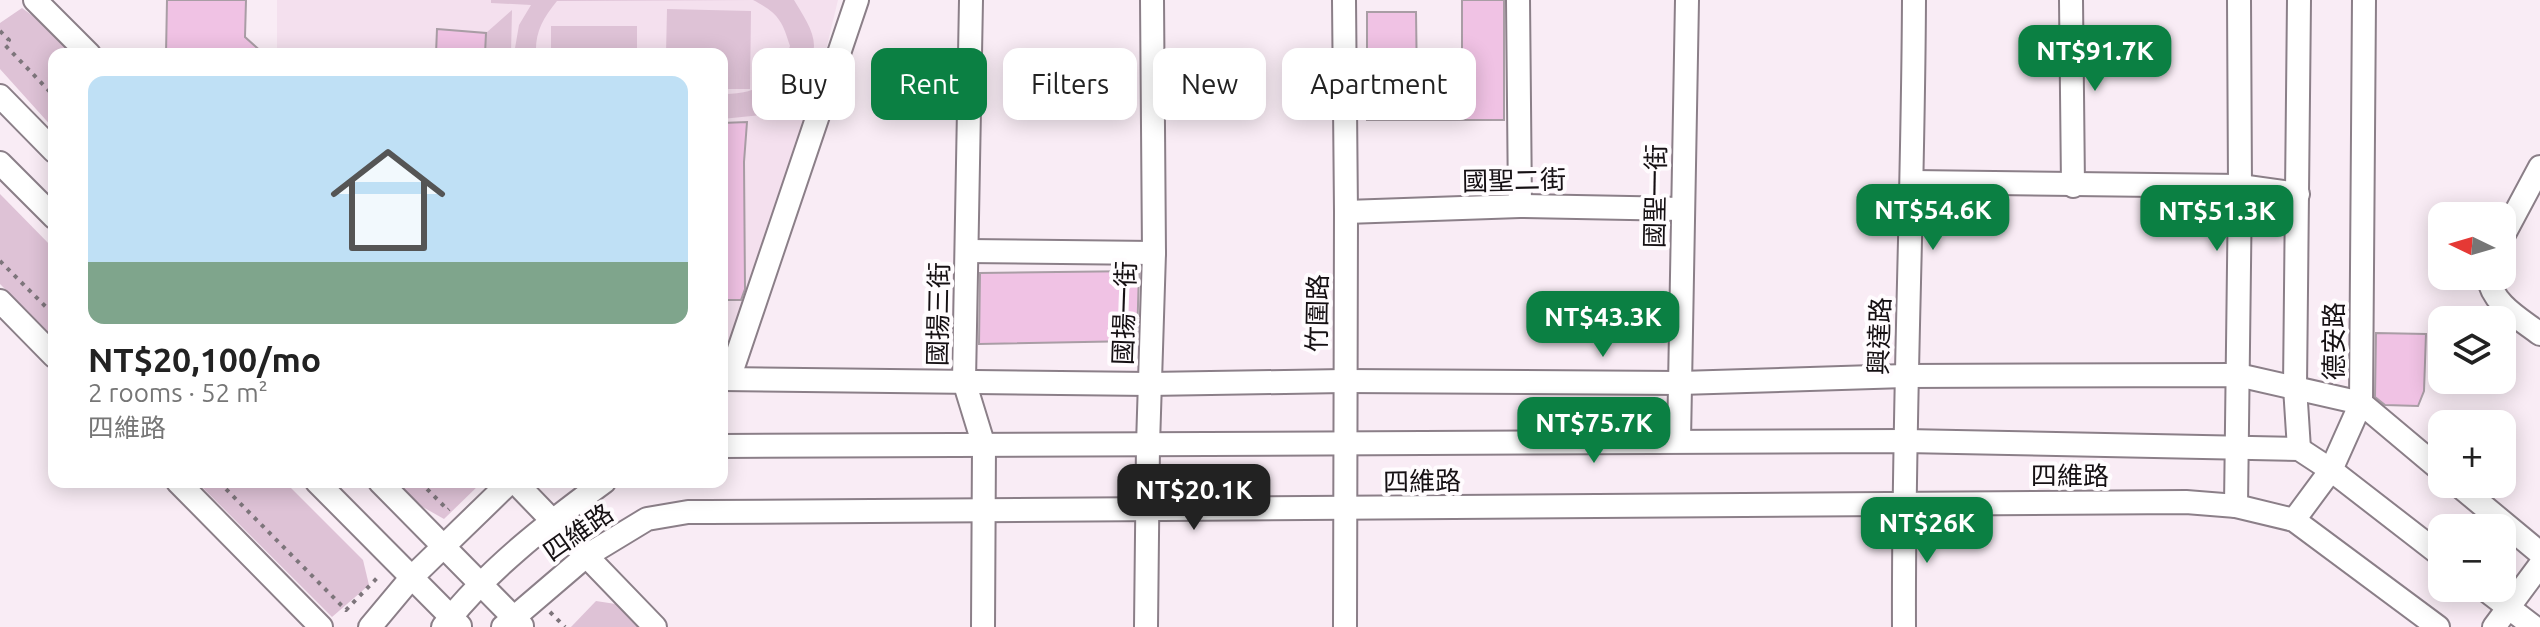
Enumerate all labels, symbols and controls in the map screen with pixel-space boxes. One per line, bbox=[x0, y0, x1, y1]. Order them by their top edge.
pin: NT$91.7K bbox=[2012, 25, 2178, 93]
text: NT$91.7K bbox=[2036, 36, 2154, 65]
chip: Buy bbox=[752, 48, 855, 120]
chip: Rent bbox=[871, 48, 987, 120]
chip: Filters bbox=[1003, 48, 1137, 120]
chip: New bbox=[1153, 48, 1266, 120]
chip: Apartment bbox=[1282, 48, 1476, 120]
icon: home bbox=[316, 128, 460, 272]
street label: 國聖一街 bbox=[1640, 144, 1670, 248]
street label: 國聖二街 bbox=[1462, 165, 1566, 195]
pin: NT$54.6K bbox=[1850, 184, 2016, 252]
pin: NT$51.3K bbox=[2134, 185, 2300, 253]
text: NT$54.6K bbox=[1874, 195, 1992, 224]
text: NT$51.3K bbox=[2158, 196, 2276, 225]
north arrow bbox=[2428, 202, 2516, 290]
map controls bbox=[2428, 202, 2516, 602]
street label: 國揚一街 bbox=[1108, 261, 1140, 365]
street label: 國揚三街 bbox=[923, 262, 953, 366]
street label: 竹圍路 bbox=[1302, 274, 1332, 352]
pin: NT$43.3K bbox=[1520, 291, 1686, 359]
street label: 興達路 bbox=[1863, 297, 1895, 375]
text: NT$43.3K bbox=[1544, 302, 1662, 331]
street label: 德安路 bbox=[2319, 302, 2348, 380]
button: layers bbox=[2428, 306, 2516, 394]
text: NT$20,100/mo bbox=[88, 340, 321, 378]
text: 2 rooms · 52 m² bbox=[88, 378, 268, 407]
pin: NT$75.7K bbox=[1511, 397, 1677, 465]
text: NT$75.7K bbox=[1535, 408, 1653, 437]
button: + bbox=[2428, 410, 2516, 498]
text: 四維路 bbox=[88, 413, 166, 442]
street label: 四維路 bbox=[2031, 461, 2109, 490]
pin: NT$20.1K bbox=[1111, 464, 1277, 532]
street label: 四維路 bbox=[1383, 466, 1461, 496]
text: NT$20.1K bbox=[1135, 475, 1253, 504]
pin: NT$26K bbox=[1862, 497, 1992, 565]
street label: 四維路 bbox=[538, 498, 618, 566]
text: NT$26K bbox=[1879, 508, 1975, 537]
button: − bbox=[2428, 514, 2516, 602]

